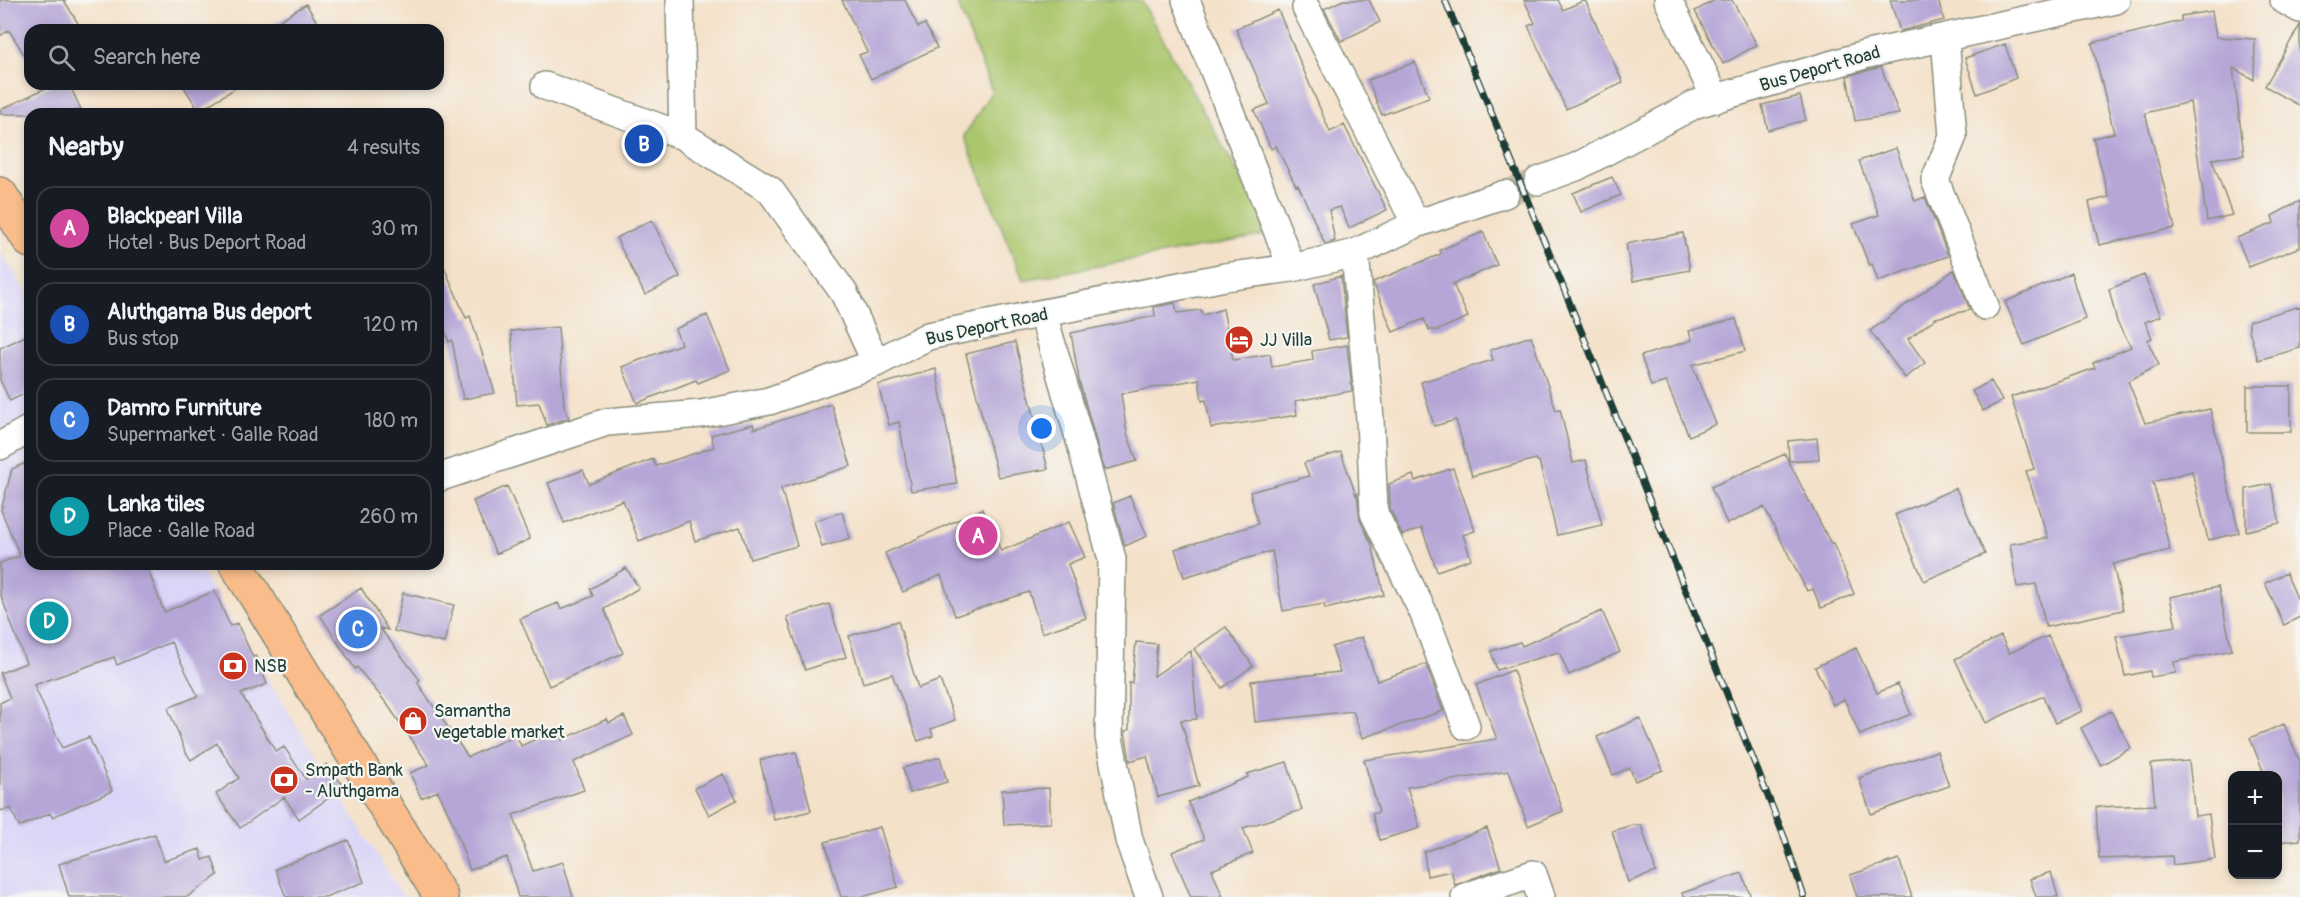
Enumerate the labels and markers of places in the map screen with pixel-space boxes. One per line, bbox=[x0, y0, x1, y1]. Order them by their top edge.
pin: B bbox=[624, 122, 664, 166]
hotel icon: JJ Villa bbox=[1223, 324, 1255, 356]
place label: JJ Villa bbox=[1260, 329, 1312, 352]
pin: A bbox=[958, 514, 998, 558]
pin: D bbox=[29, 598, 68, 644]
pin: C bbox=[338, 606, 378, 652]
bank icon: NSB bbox=[217, 650, 249, 682]
place label: NSB bbox=[254, 655, 287, 678]
place label: Samantha vegetable market bbox=[433, 700, 566, 744]
shop icon: Samantha vegetable market bbox=[397, 705, 429, 737]
place label: Smpath Bank - Aluthgama bbox=[305, 759, 404, 803]
bank icon: Smpath Bank - Aluthgama bbox=[268, 764, 300, 796]

